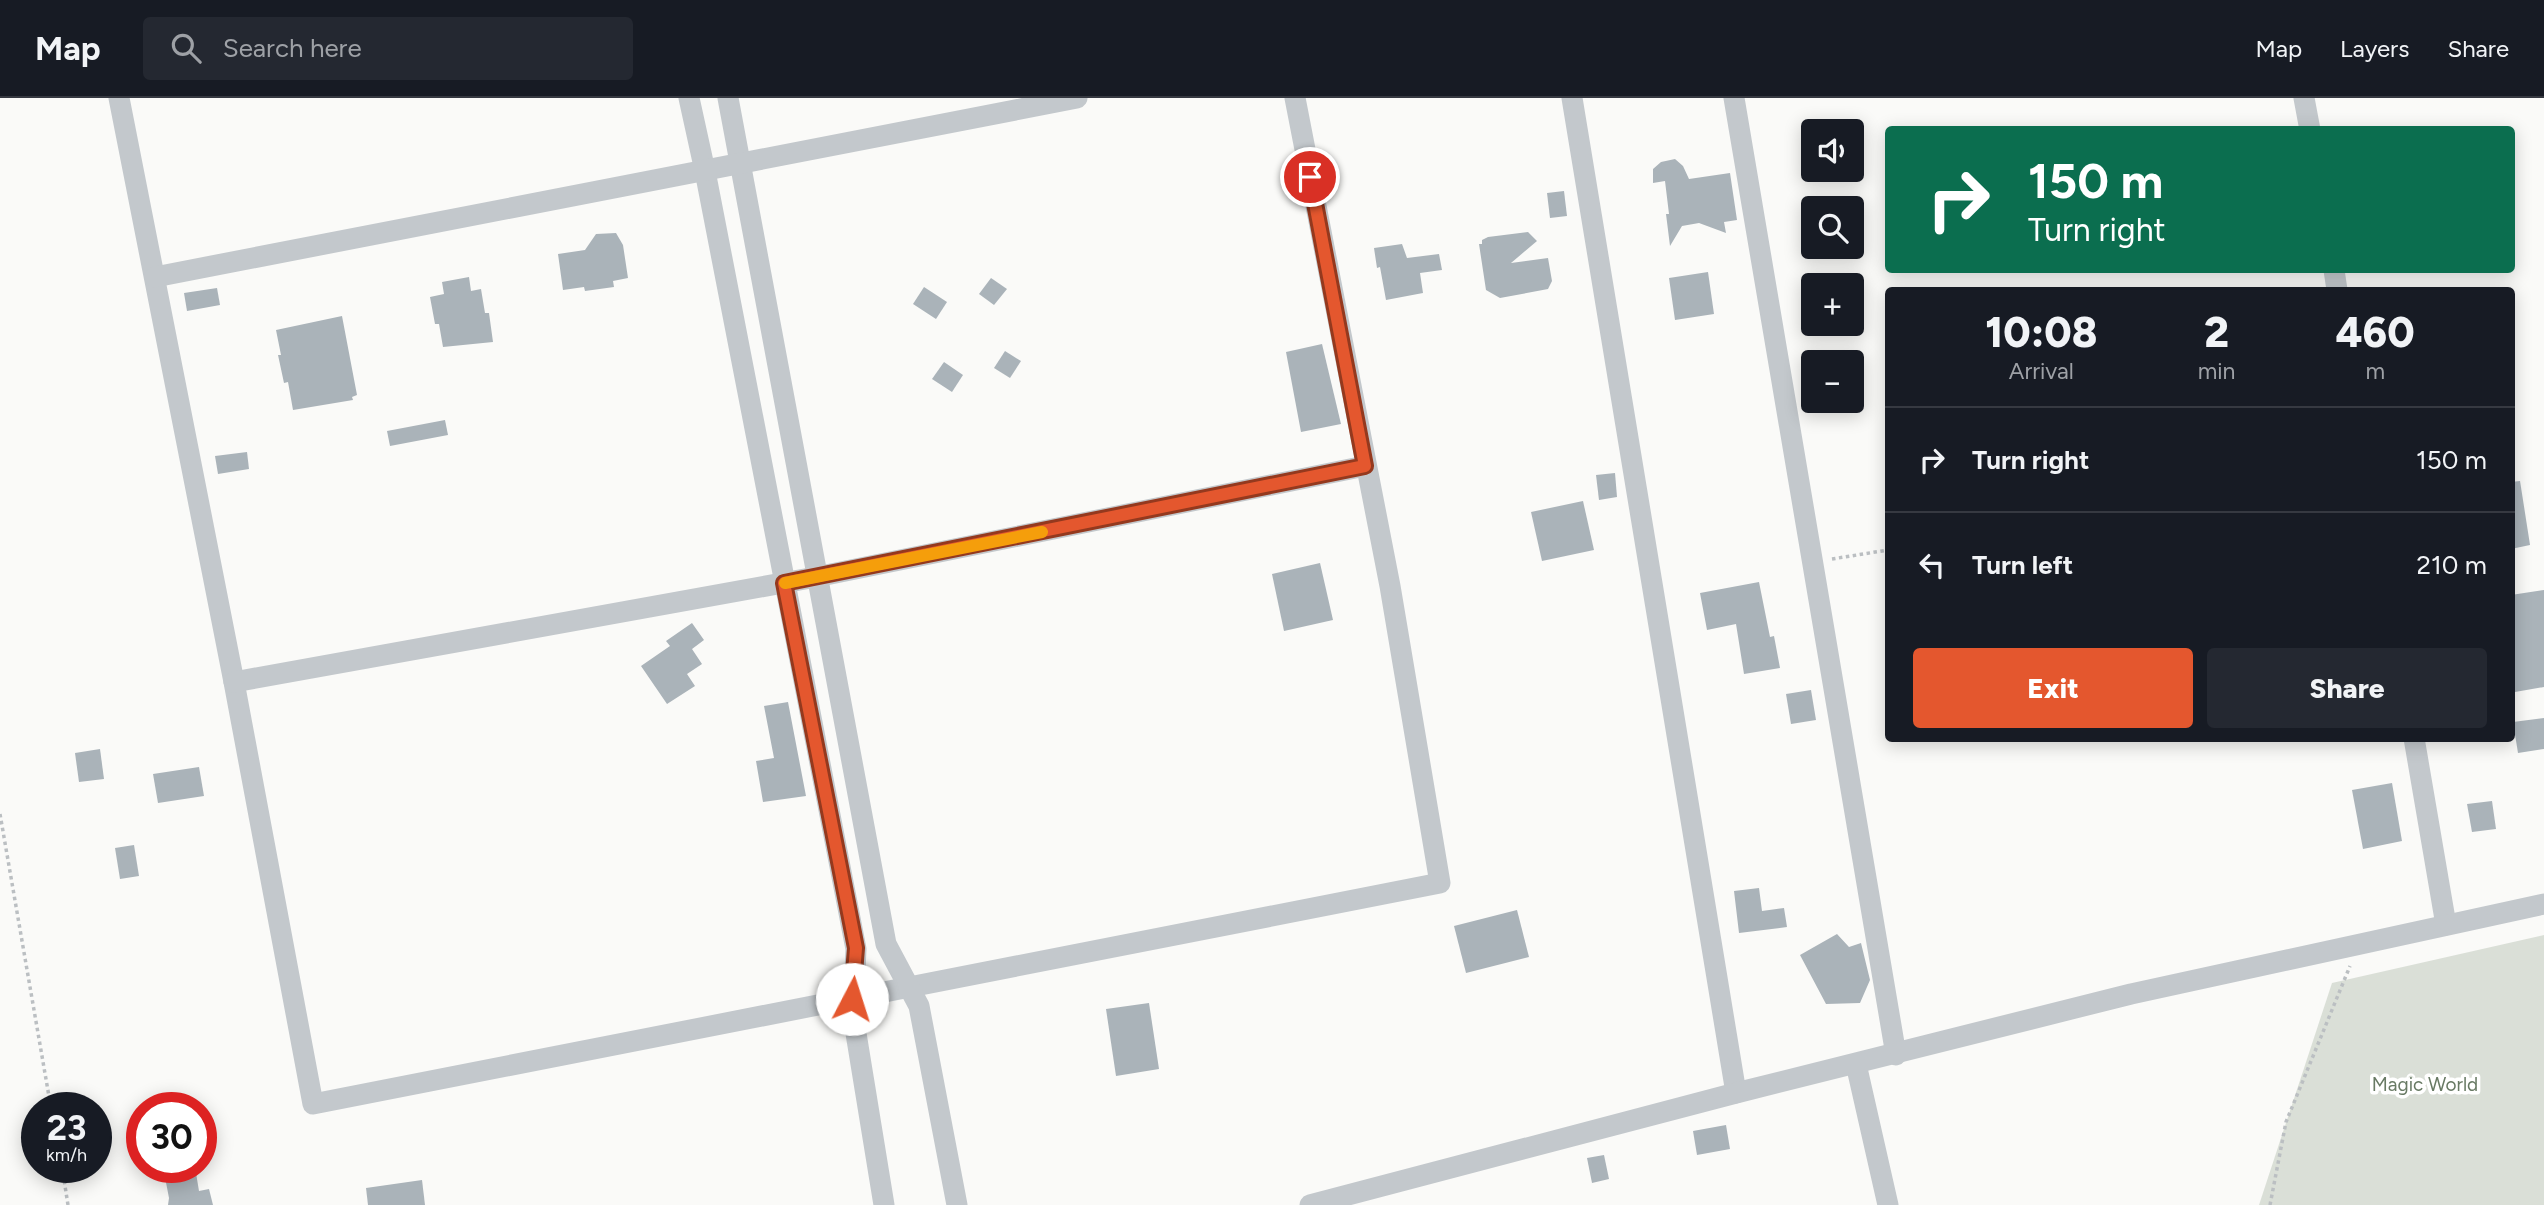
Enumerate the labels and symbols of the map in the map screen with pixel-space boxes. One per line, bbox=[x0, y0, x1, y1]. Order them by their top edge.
pin bbox=[1280, 147, 1340, 207]
position arrow bbox=[815, 962, 889, 1036]
park label: Magic World bbox=[2372, 1073, 2478, 1096]
speed limit sign: 30 bbox=[126, 1092, 217, 1183]

